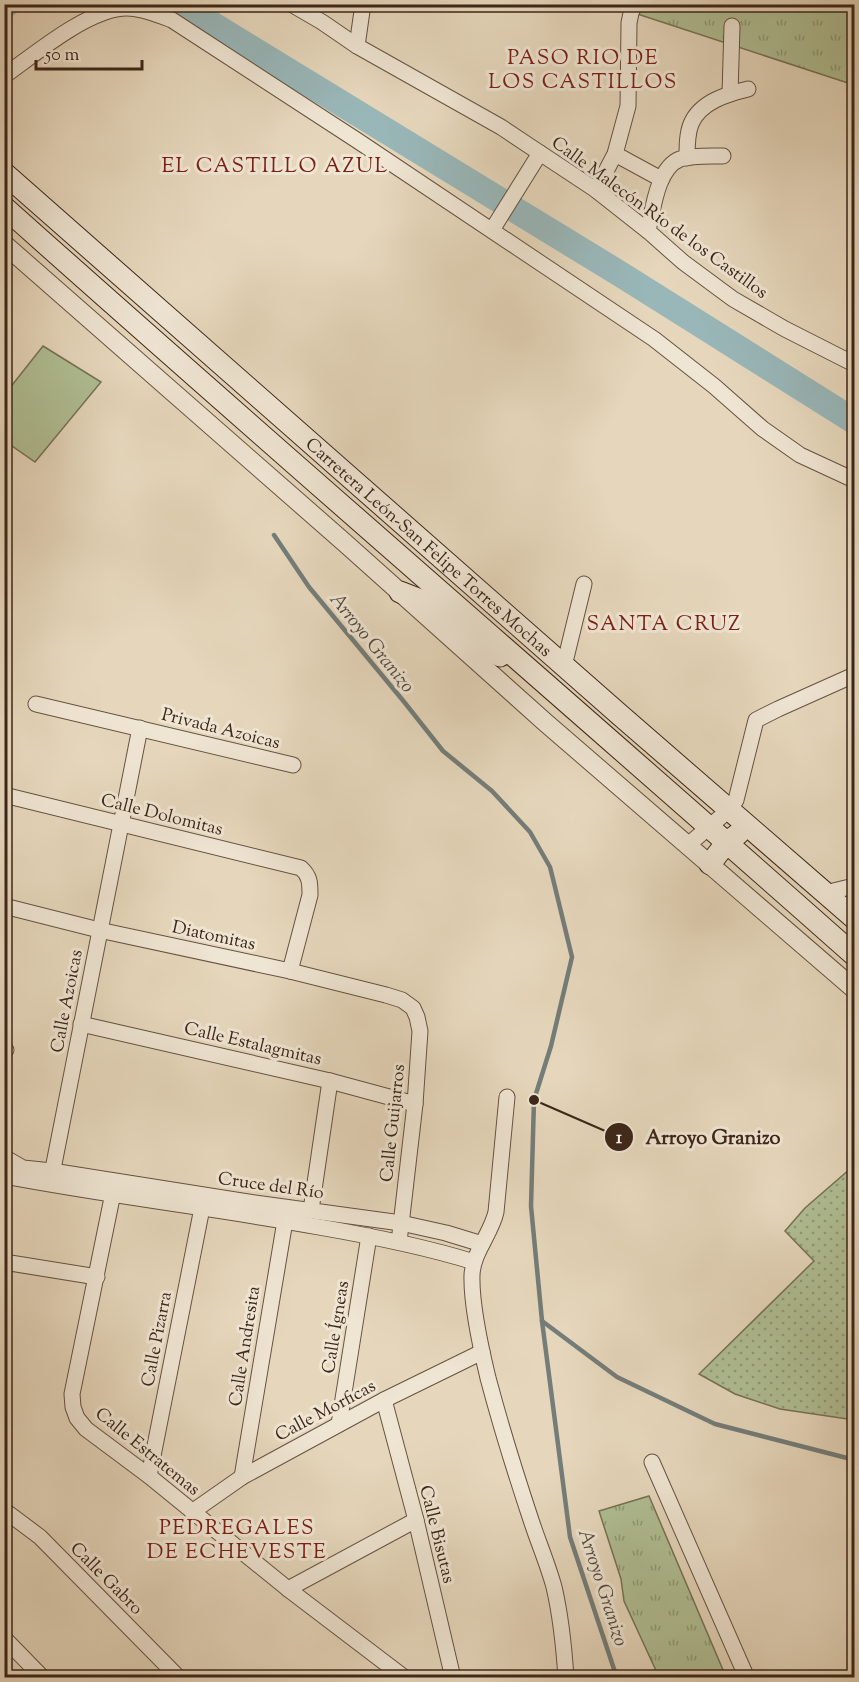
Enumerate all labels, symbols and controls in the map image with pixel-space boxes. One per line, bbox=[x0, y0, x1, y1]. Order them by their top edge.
scale bar bbox=[36, 33, 142, 71]
text: 50 m bbox=[44, 43, 80, 69]
district label: PASO RIO DE LOS CASTILLOS bbox=[488, 44, 678, 98]
street label: Calle Malecón Río de los Castillos bbox=[545, 131, 773, 306]
district label: EL CASTILLO AZUL bbox=[161, 152, 389, 182]
street label: Carretera León-San Felipe Torres Mochas bbox=[299, 433, 557, 664]
water label: Arroyo Granizo bbox=[321, 587, 421, 700]
district label: SANTA CRUZ bbox=[587, 610, 741, 640]
street label: Privada Azoicas bbox=[159, 703, 282, 757]
street label: Calle Dolomitas bbox=[98, 788, 225, 844]
street label: Diatomitas bbox=[169, 915, 258, 959]
street label: Calle Azoicas bbox=[45, 948, 91, 1055]
street label: Calle Estalagmitas bbox=[181, 1016, 324, 1073]
street label: Calle Guijarros bbox=[375, 1063, 413, 1183]
callout: Arroyo Granizo bbox=[604, 1118, 793, 1156]
text: Arroyo Granizo bbox=[645, 1125, 781, 1154]
text: 1 bbox=[616, 1126, 623, 1152]
street label: Cruce del Río bbox=[216, 1167, 325, 1207]
street label: Calle Ígneas bbox=[317, 1279, 357, 1376]
street label: Calle Andresita bbox=[224, 1284, 268, 1408]
street label: Calle Pizarra bbox=[136, 1290, 180, 1389]
street label: Calle Morficas bbox=[271, 1374, 381, 1449]
street label: Calle Estratemas bbox=[89, 1402, 205, 1503]
street label: Calle Bisutas bbox=[411, 1483, 461, 1586]
district label: PEDREGALES DE ECHEVESTE bbox=[147, 1514, 327, 1568]
water label: Arroyo Granizo bbox=[569, 1525, 634, 1650]
street label: Calle Gabro bbox=[63, 1537, 148, 1622]

